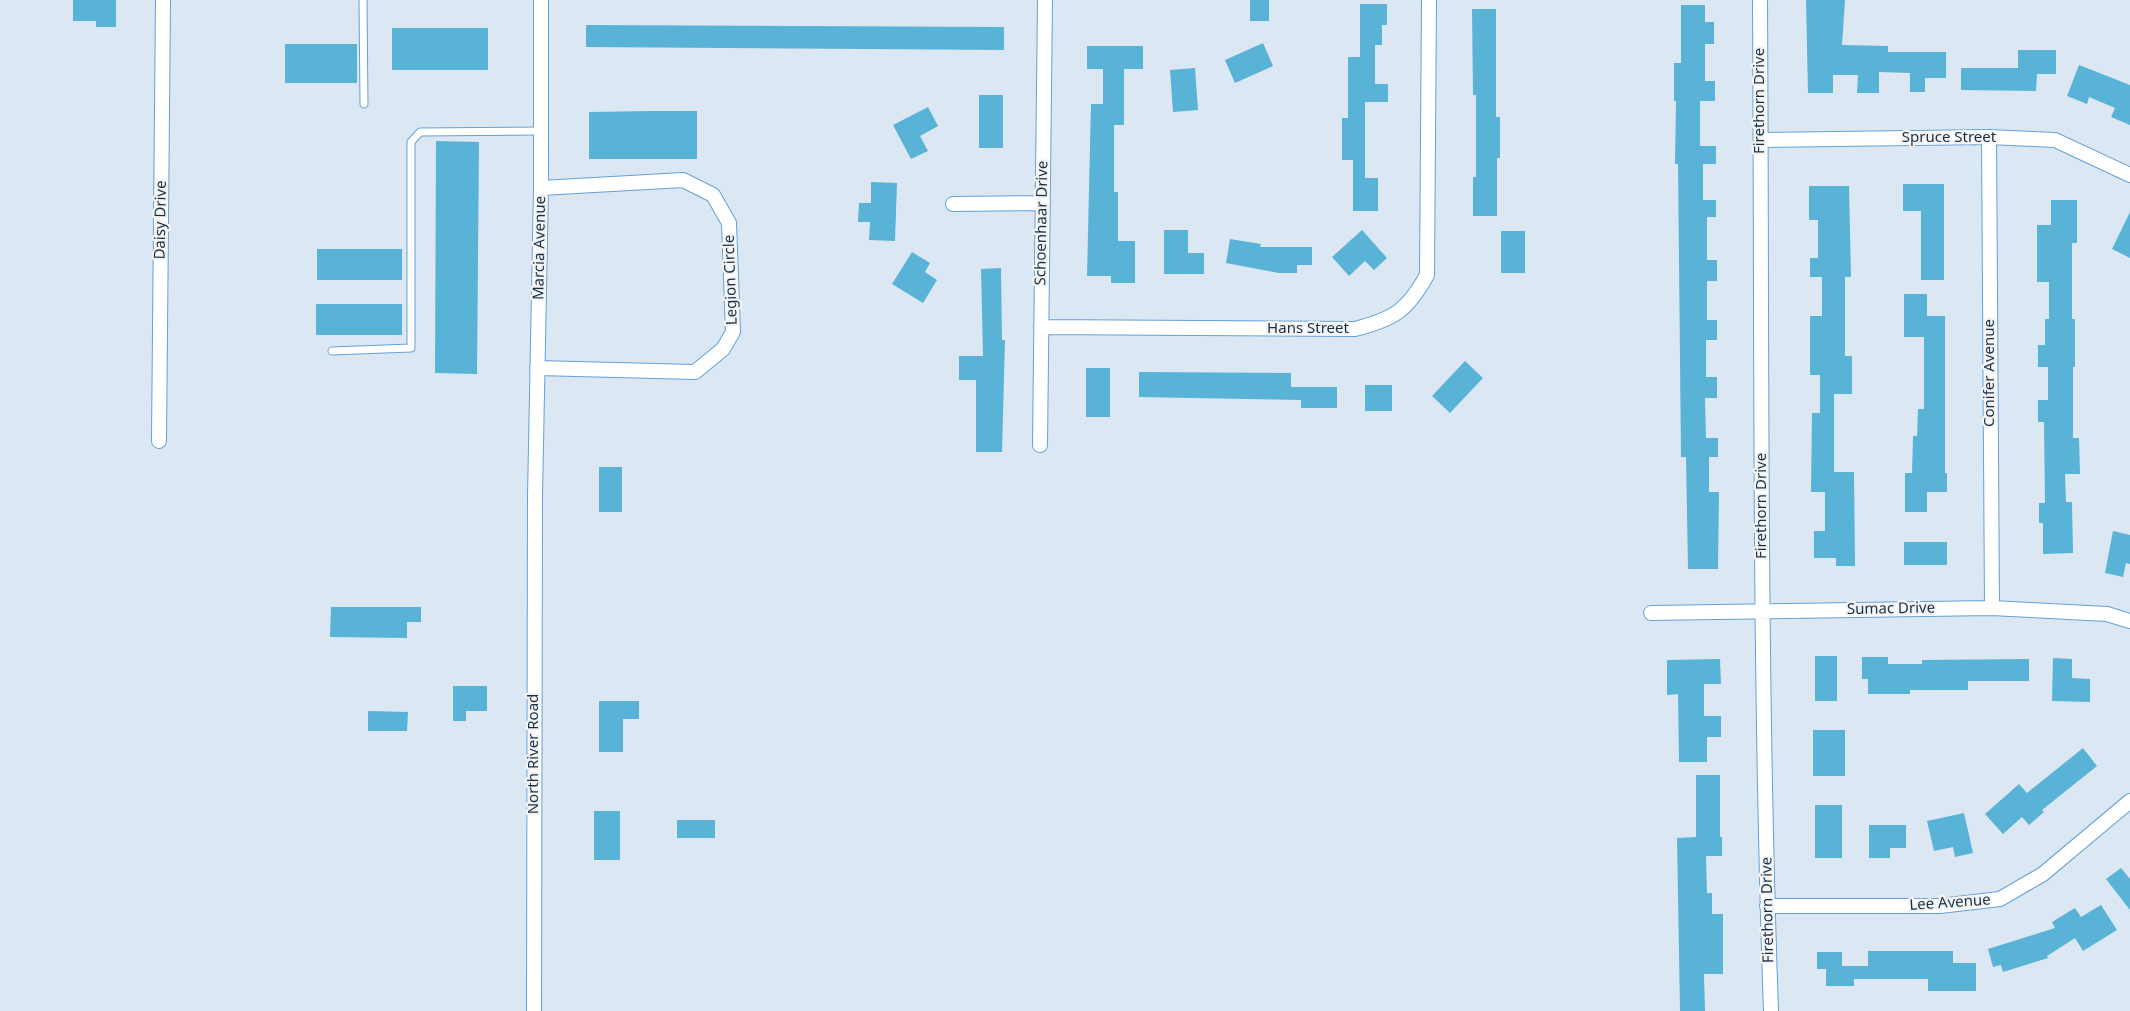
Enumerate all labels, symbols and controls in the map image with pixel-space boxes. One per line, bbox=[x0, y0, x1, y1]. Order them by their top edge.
street label: Firethorn Drive bbox=[1751, 48, 1769, 154]
street label: Spruce Street bbox=[1902, 129, 1996, 147]
street label: Schoenhaar Drive bbox=[1032, 160, 1052, 286]
street label: Daisy Drive bbox=[151, 180, 171, 260]
street label: Marcia Avenue bbox=[530, 196, 550, 300]
street label: Legion Circle bbox=[720, 234, 742, 326]
street label: Conifer Avenue bbox=[1981, 319, 1999, 427]
street label: Hans Street bbox=[1267, 320, 1349, 338]
street label: Firethorn Drive bbox=[1753, 453, 1771, 559]
street label: Sumac Drive bbox=[1847, 599, 1935, 619]
street label: North River Road bbox=[525, 694, 543, 814]
street label: Firethorn Drive bbox=[1758, 857, 1778, 963]
street label: Lee Avenue bbox=[1909, 891, 1991, 915]

